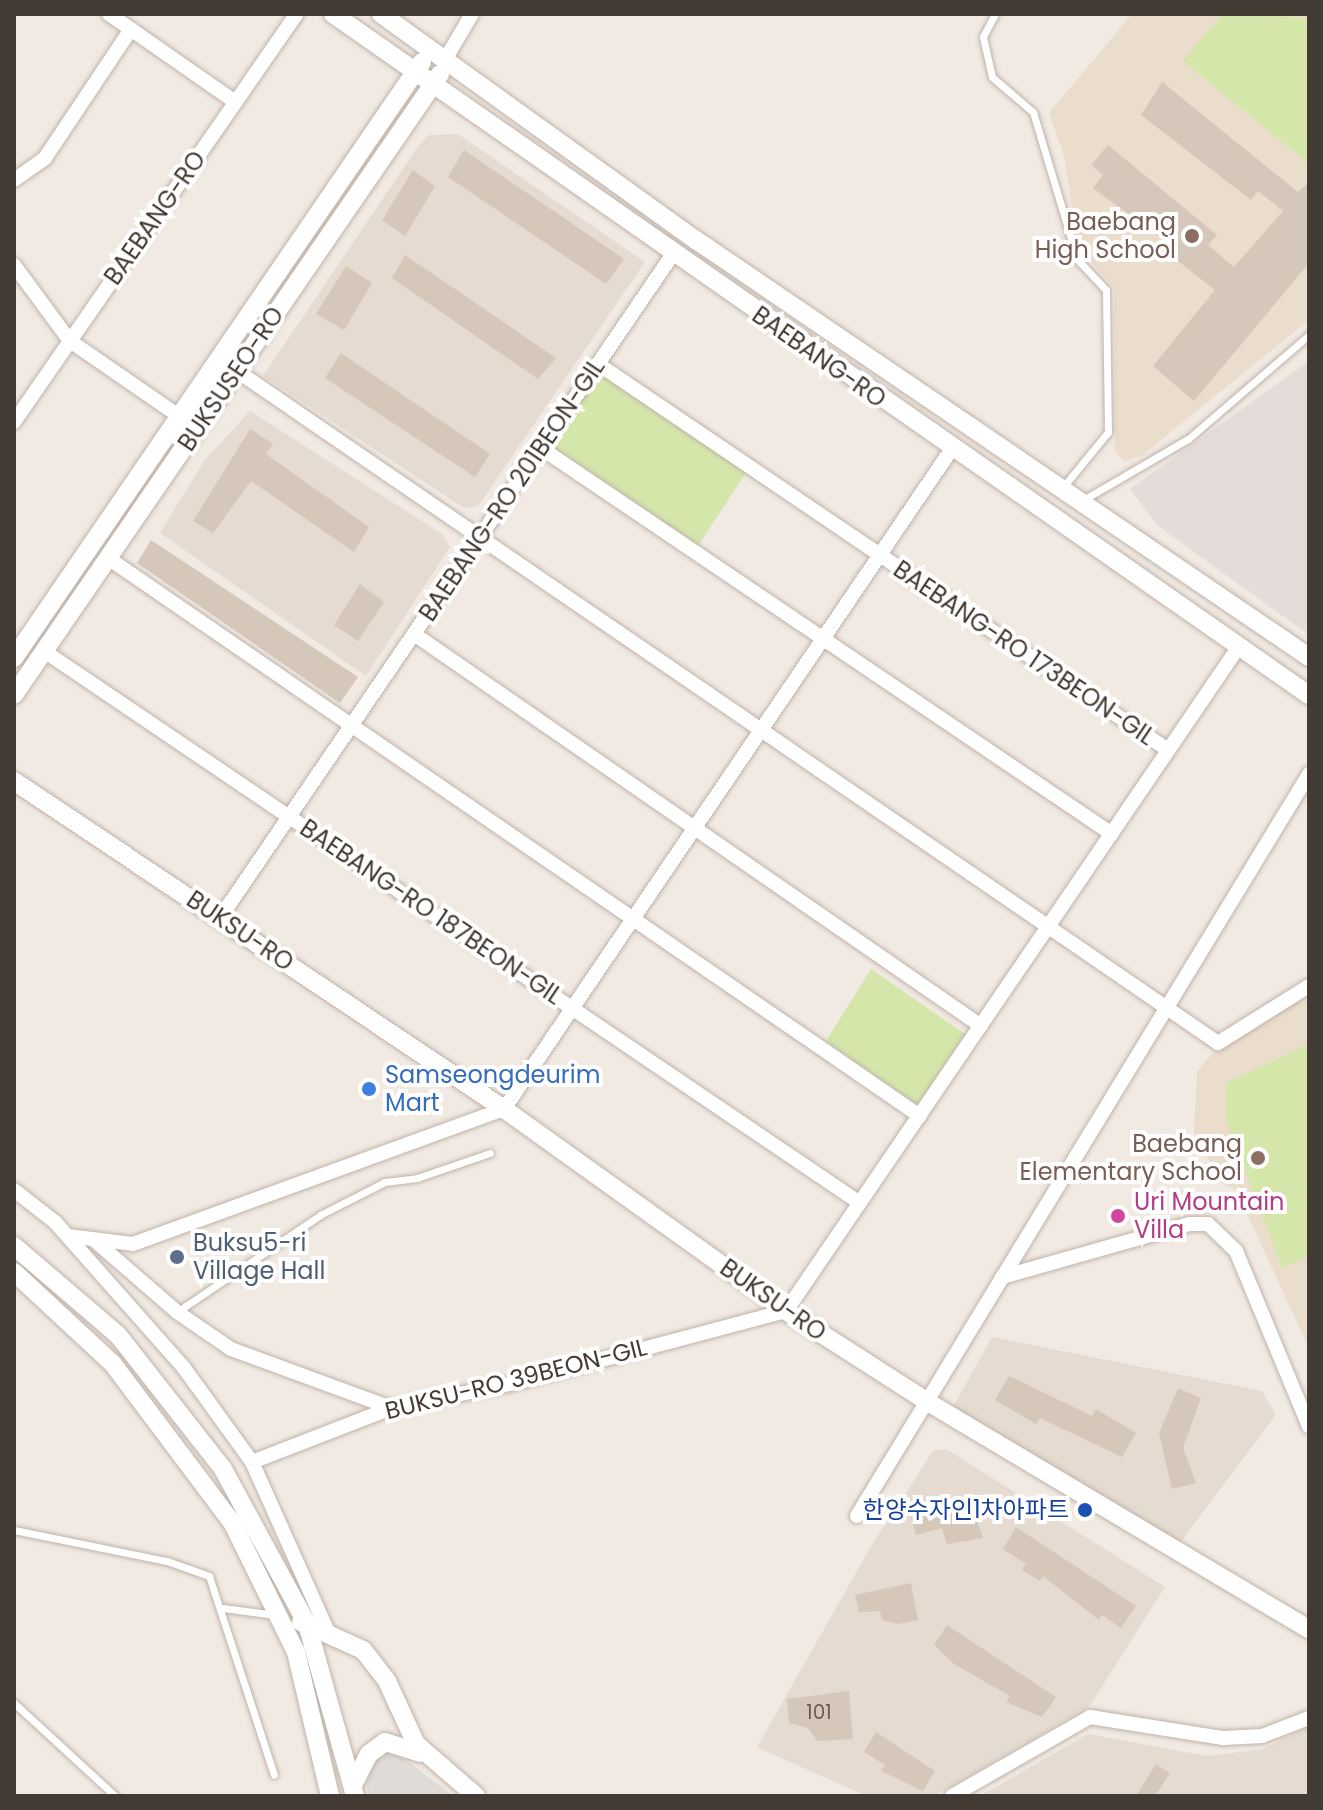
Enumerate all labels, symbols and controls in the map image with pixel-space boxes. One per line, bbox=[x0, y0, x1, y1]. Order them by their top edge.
street label: BAEBANG-RO bbox=[98, 146, 212, 290]
place label: Baebang High School bbox=[1035, 208, 1176, 264]
marker: Baebang High School bbox=[1183, 227, 1201, 245]
street label: BAEBANG-RO bbox=[747, 300, 891, 414]
street label: BUKSUSEO-RO bbox=[172, 302, 290, 456]
street label: BAEBANG-RO 201BEON-GIL bbox=[413, 353, 611, 627]
street label: BAEBANG-RO 173BEON-GIL bbox=[888, 555, 1160, 751]
street label: BAEBANG-RO 187BEON-GIL bbox=[295, 814, 567, 1010]
street label: BUKSU-RO bbox=[181, 885, 299, 977]
place label: Samseongdeurim Mart bbox=[385, 1061, 600, 1117]
marker: Samseongdeurim Mart bbox=[360, 1080, 378, 1098]
place label: Baebang Elementary School bbox=[1019, 1130, 1242, 1186]
marker: Baebang Elementary School bbox=[1249, 1149, 1267, 1167]
place label: Uri Mountain Villa bbox=[1134, 1188, 1284, 1244]
marker: Uri Mountain Villa bbox=[1109, 1207, 1127, 1225]
place label: Buksu5-ri Village Hall bbox=[193, 1229, 325, 1285]
marker: Buksu5-ri Village Hall bbox=[168, 1248, 186, 1266]
street label: BUKSU-RO bbox=[715, 1253, 831, 1347]
street label: BUKSU-RO 39BEON-GIL bbox=[382, 1333, 650, 1425]
place label: 한양수자인1차아파트 bbox=[863, 1496, 1069, 1524]
marker: 한양수자인1차아파트 bbox=[1076, 1501, 1094, 1519]
house number: 101 bbox=[806, 1700, 832, 1724]

